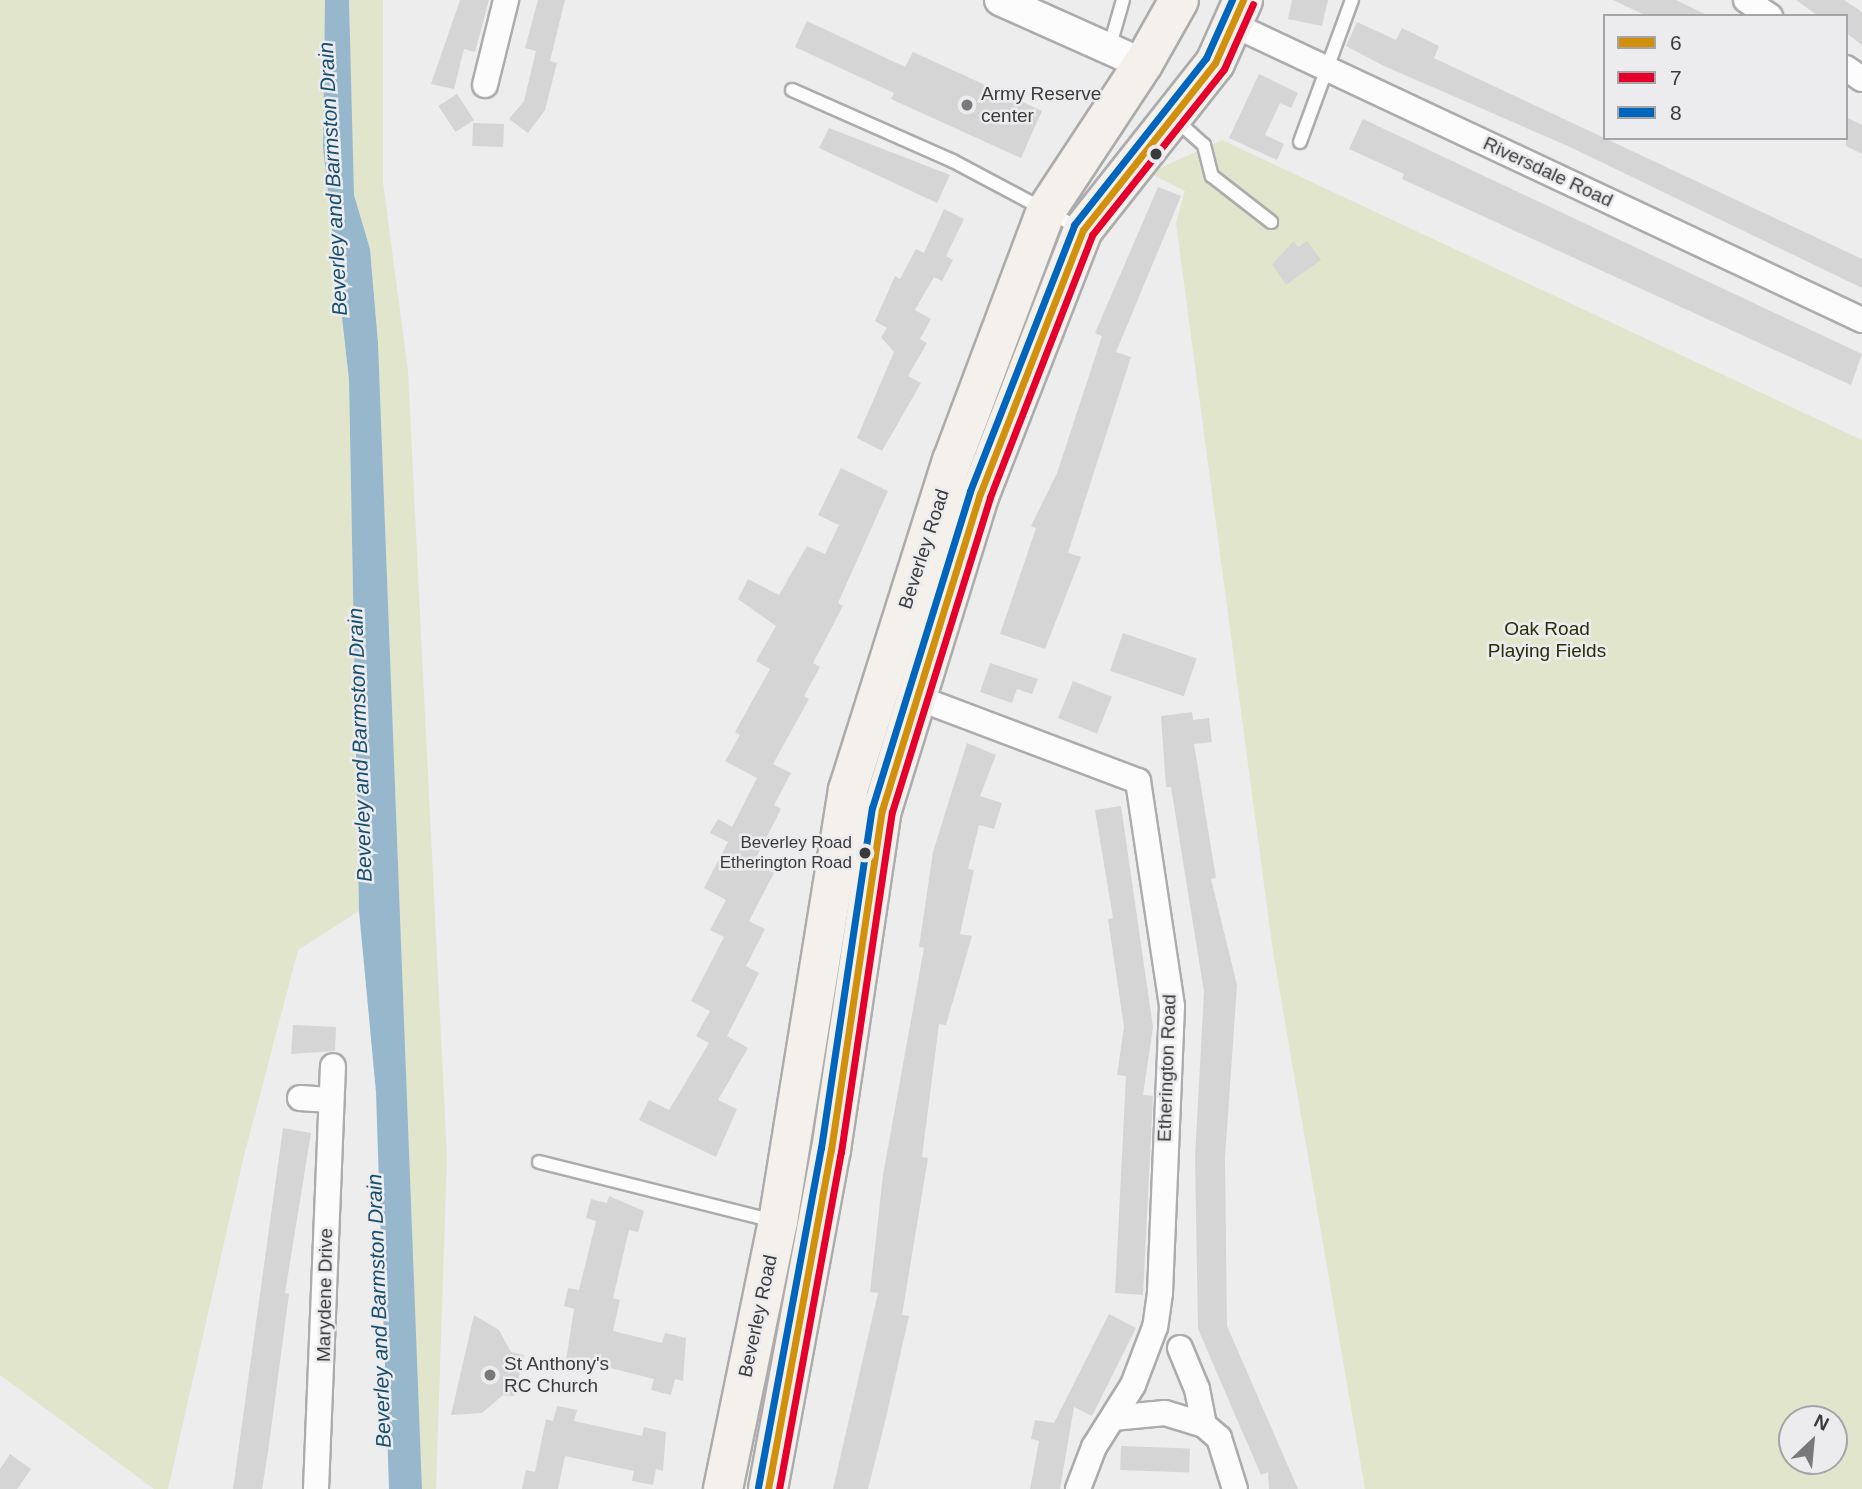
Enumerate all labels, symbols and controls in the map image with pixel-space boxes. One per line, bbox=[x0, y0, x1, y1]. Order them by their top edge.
legend bbox=[1603, 14, 1848, 140]
text: 6 bbox=[1670, 31, 1682, 54]
water label: Beverley and Barmston Drain bbox=[313, 41, 353, 317]
text: 7 bbox=[1670, 66, 1682, 89]
place label: Army Reserve center bbox=[981, 83, 1101, 127]
marker: Army Reserve center bbox=[959, 97, 975, 113]
text: 8 bbox=[1670, 101, 1682, 124]
street label: Riversdale Road bbox=[1480, 132, 1616, 212]
unlabelled marker bbox=[1149, 147, 1163, 161]
street label: Beverley Road bbox=[894, 486, 954, 612]
water label: Beverley and Barmston Drain bbox=[343, 607, 377, 883]
park label: Oak Road Playing Fields bbox=[1488, 618, 1606, 662]
place label: Beverley Road Etherington Road bbox=[720, 833, 852, 873]
marker: Beverley Road Etherington Road bbox=[858, 846, 872, 860]
street label: Etherington Road bbox=[1153, 994, 1181, 1142]
water label: Beverley and Barmston Drain bbox=[362, 1173, 396, 1449]
street label: Marydene Drive bbox=[312, 1228, 338, 1362]
street label: Beverley Road bbox=[734, 1253, 782, 1379]
place label: St Anthony's RC Church bbox=[504, 1353, 610, 1397]
marker: St Anthony's RC Church bbox=[482, 1367, 498, 1383]
north arrow bbox=[1778, 1405, 1848, 1475]
text: N bbox=[1811, 1410, 1832, 1435]

